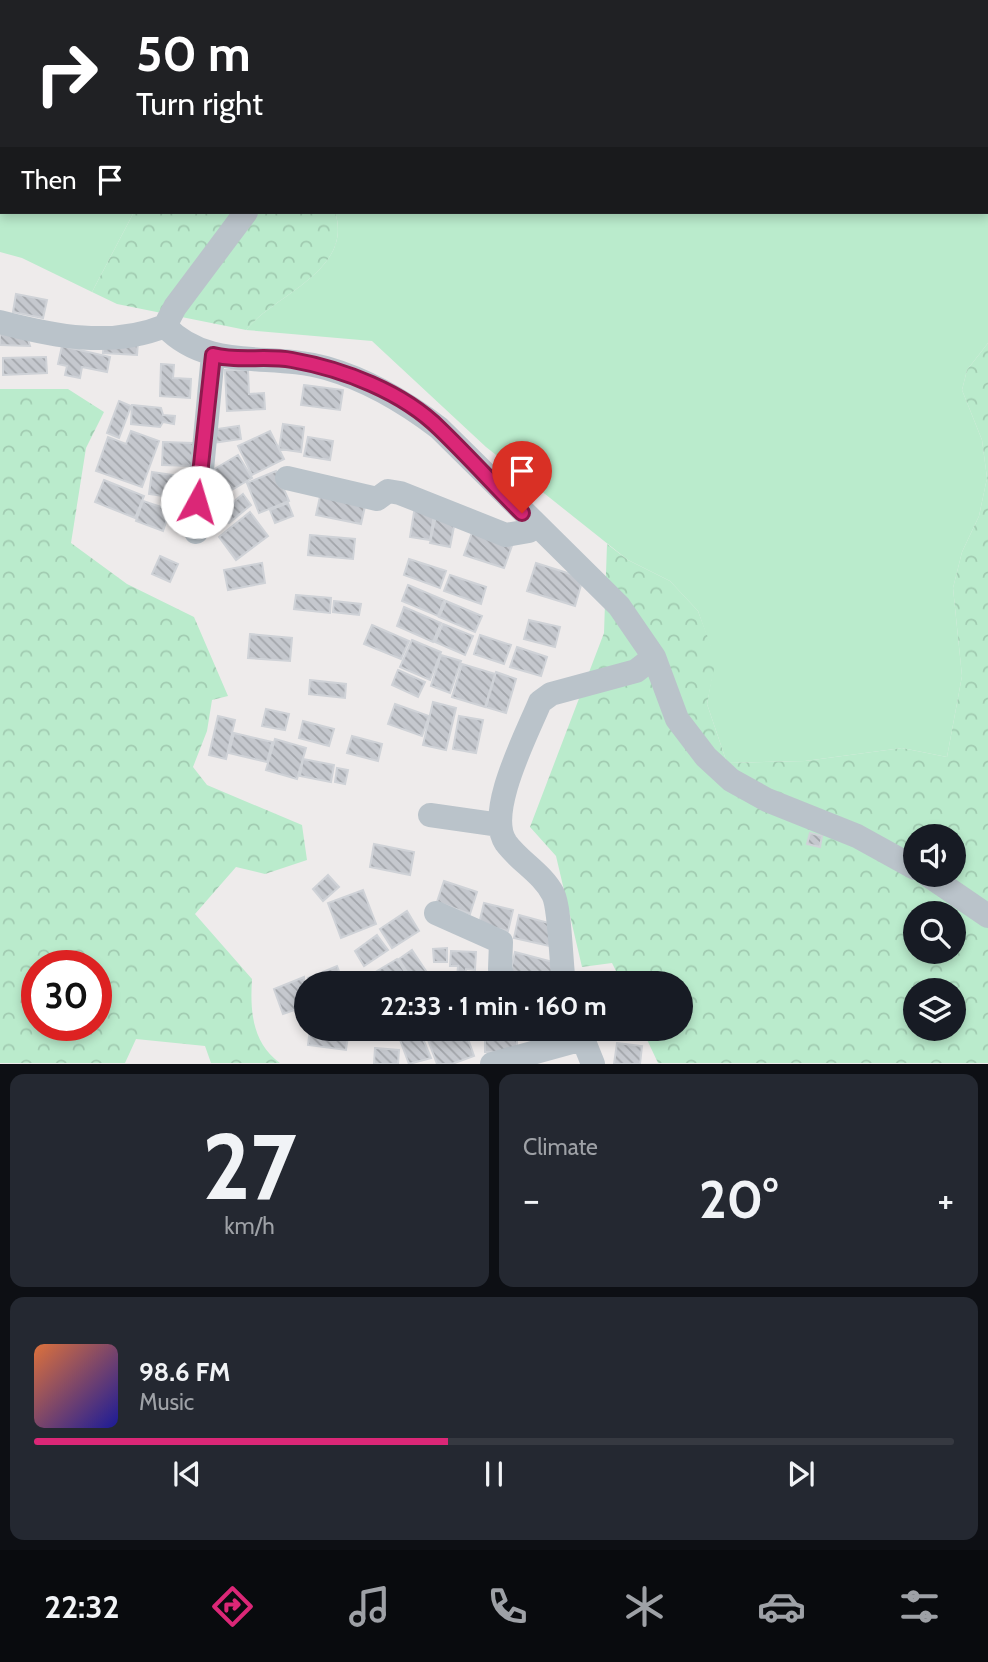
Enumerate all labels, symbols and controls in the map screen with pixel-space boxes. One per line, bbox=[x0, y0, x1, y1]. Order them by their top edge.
text: 50 m bbox=[136, 24, 251, 83]
icon: right bbox=[21, 28, 112, 119]
text: Turn right bbox=[136, 84, 263, 123]
icon: arrive bbox=[91, 161, 129, 199]
text: Then bbox=[21, 164, 77, 196]
pin bbox=[492, 441, 552, 513]
icon: arrive bbox=[503, 452, 541, 490]
position arrow bbox=[160, 465, 234, 539]
map controls bbox=[903, 824, 966, 1041]
button: sound bbox=[903, 824, 966, 887]
button: search bbox=[903, 901, 966, 964]
speed limit sign: 30 bbox=[21, 950, 112, 1041]
button: layers bbox=[903, 978, 966, 1041]
text: 22:33 · 1 min · 160 m bbox=[380, 990, 607, 1022]
text: 27 bbox=[202, 1111, 297, 1222]
text: Climate bbox=[523, 1133, 598, 1161]
text: 20° bbox=[699, 1168, 778, 1231]
text: − bbox=[523, 1176, 540, 1223]
text: + bbox=[937, 1176, 954, 1223]
text: km/h bbox=[224, 1212, 275, 1240]
text: 98.6 FM bbox=[139, 1356, 230, 1388]
text: Music bbox=[139, 1388, 194, 1416]
icon: previous bbox=[168, 1455, 206, 1493]
icon: pause bbox=[475, 1455, 513, 1493]
icon: next bbox=[782, 1455, 820, 1493]
icon: directions bbox=[208, 1582, 257, 1631]
icon: music bbox=[345, 1582, 394, 1631]
icon: phone bbox=[483, 1582, 532, 1631]
icon: climate bbox=[620, 1582, 669, 1631]
icon: car bbox=[757, 1582, 806, 1631]
icon: filters bbox=[895, 1582, 944, 1631]
text: 22:32 bbox=[44, 1587, 119, 1626]

